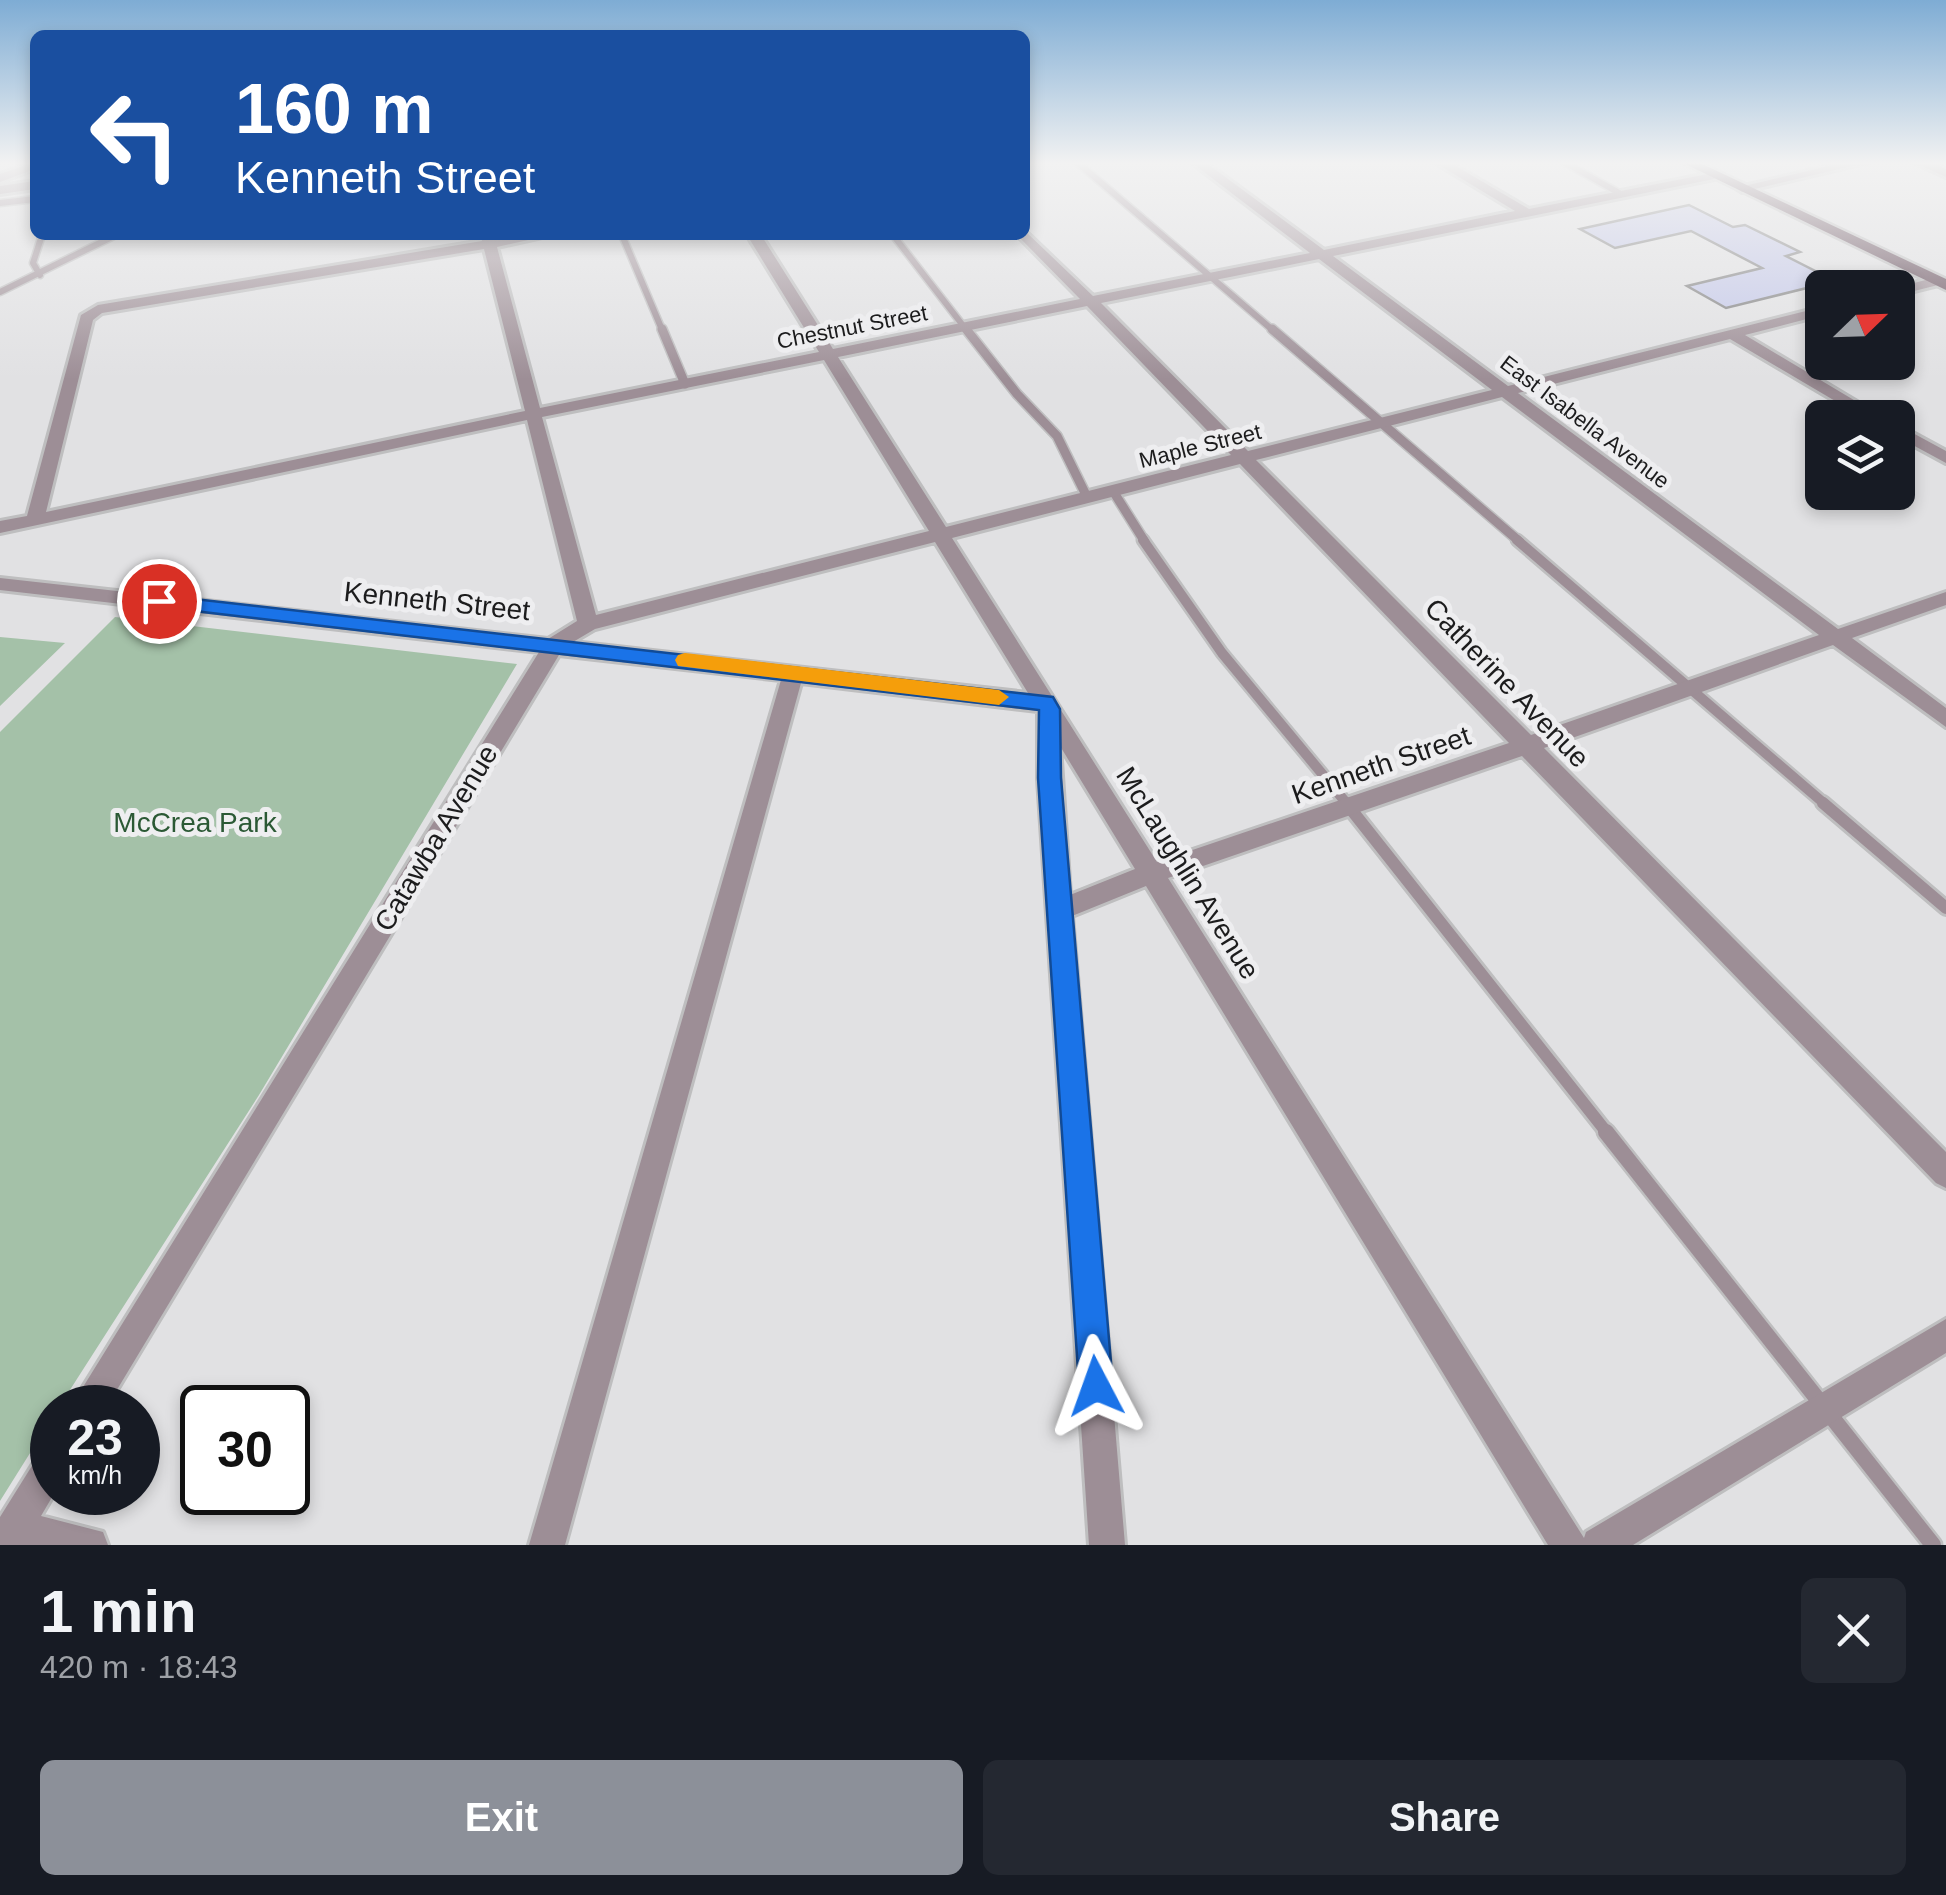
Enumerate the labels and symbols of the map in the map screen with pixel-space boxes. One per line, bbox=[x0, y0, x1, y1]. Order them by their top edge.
north arrow bbox=[1805, 270, 1915, 380]
street label: Chestnut Street bbox=[775, 300, 929, 354]
street label: East Isabella Avenue bbox=[1496, 350, 1674, 494]
street label: Maple Street bbox=[1136, 419, 1264, 473]
pin bbox=[117, 559, 202, 644]
street label: Kenneth Street bbox=[342, 576, 532, 626]
street label: Catherine Avenue bbox=[1419, 592, 1595, 774]
street label: Kenneth Street bbox=[1288, 720, 1475, 810]
street label: Catawba Avenue bbox=[368, 739, 504, 937]
street label: McLaughlin Avenue bbox=[1110, 761, 1266, 985]
park label: McCrea Park bbox=[113, 807, 278, 838]
position arrow bbox=[1044, 1334, 1148, 1438]
speed limit sign: 30 bbox=[180, 1385, 310, 1515]

